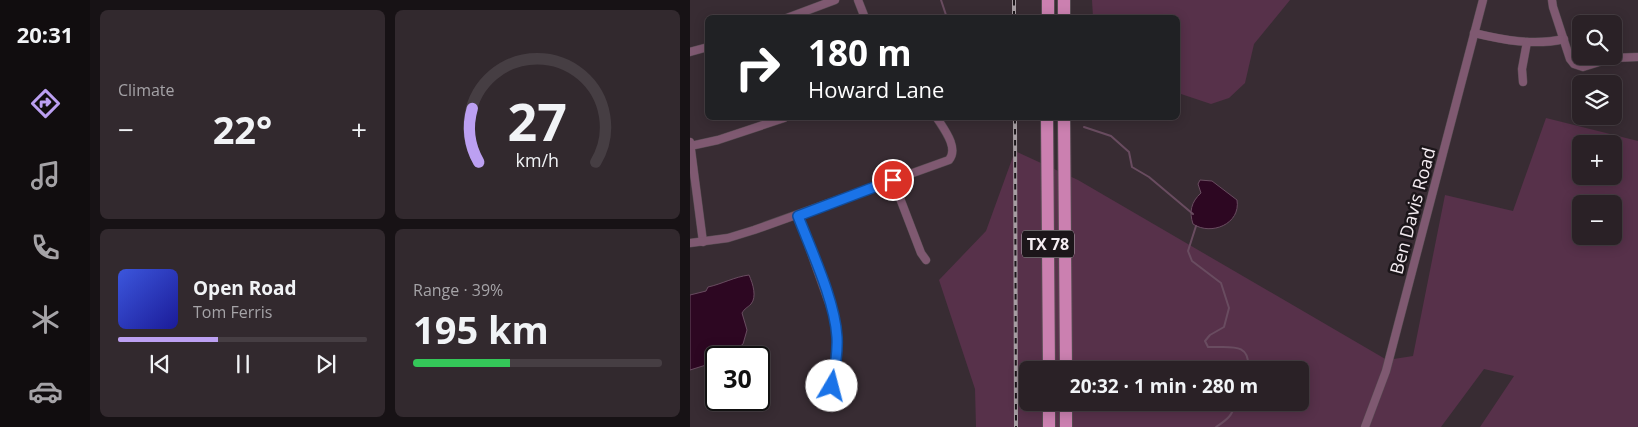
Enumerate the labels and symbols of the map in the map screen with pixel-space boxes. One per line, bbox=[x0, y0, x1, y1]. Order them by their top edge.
street label: Ben Davis Road bbox=[1384, 145, 1440, 277]
pin bbox=[872, 159, 914, 201]
road number: TX 78 bbox=[1022, 230, 1074, 258]
speed limit sign: 30 bbox=[705, 346, 770, 411]
position arrow bbox=[805, 359, 857, 411]

